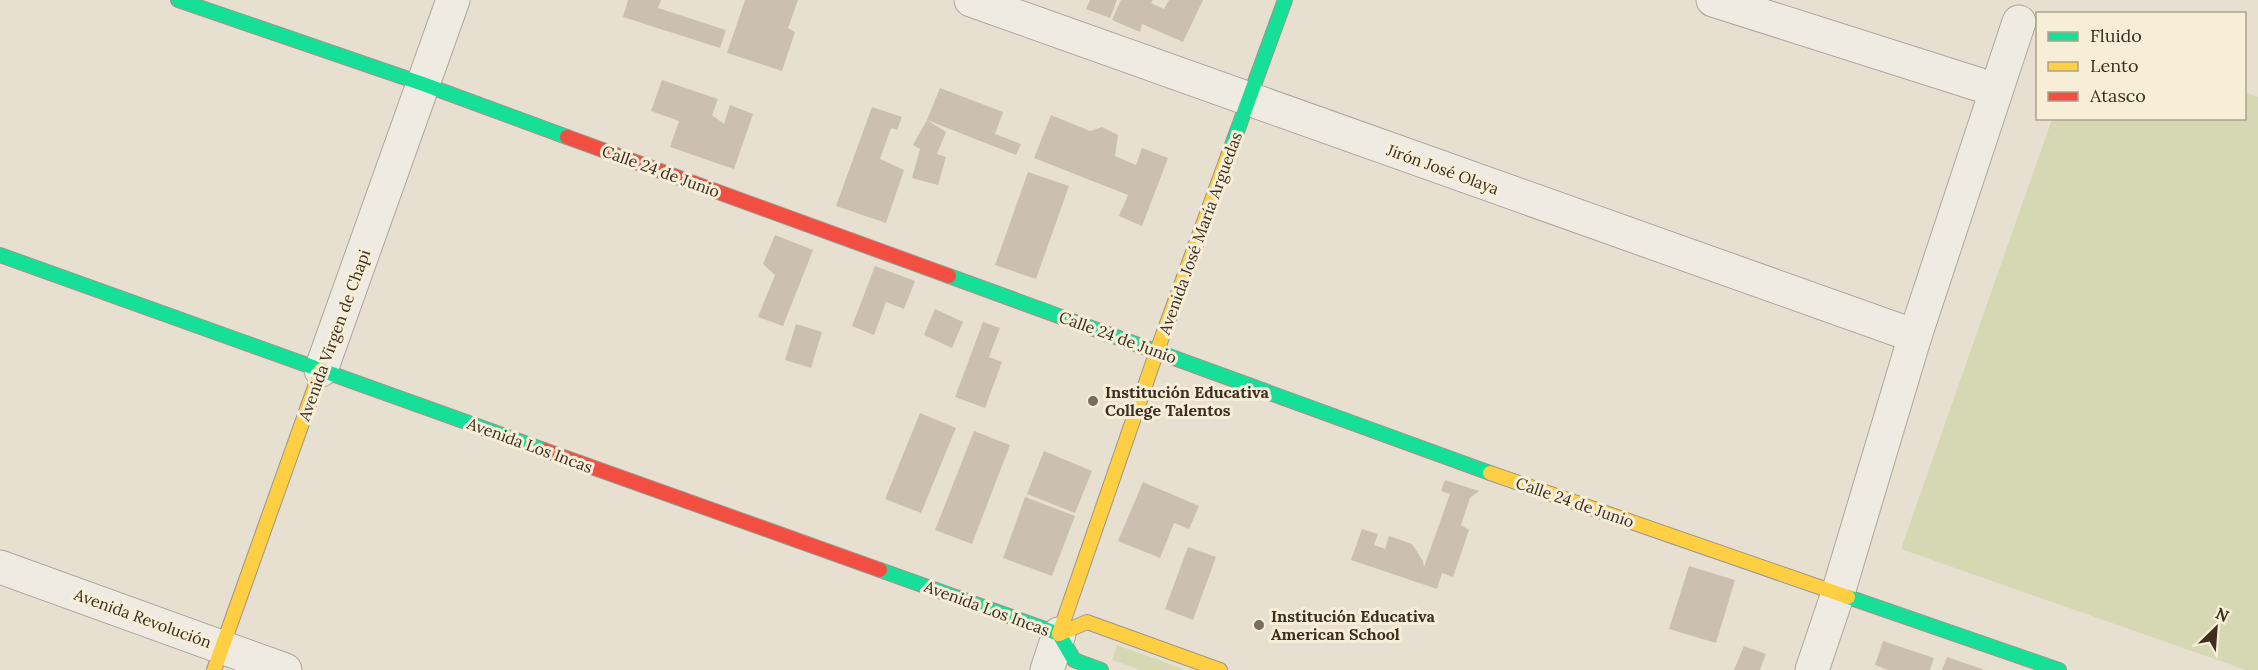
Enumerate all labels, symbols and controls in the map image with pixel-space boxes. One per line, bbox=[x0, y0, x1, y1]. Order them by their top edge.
legend bbox=[2036, 12, 2246, 120]
text: Fluido bbox=[2090, 24, 2142, 47]
text: Lento bbox=[2090, 54, 2138, 77]
text: Atasco bbox=[2089, 84, 2146, 107]
street label: Avenida José María Arguedas bbox=[1154, 129, 1246, 338]
street label: Jirón José Olaya bbox=[1383, 139, 1502, 199]
street label: Calle 24 de Junio bbox=[599, 140, 723, 202]
street label: Avenida Virgen de Chapi bbox=[293, 247, 374, 424]
street label: Calle 24 de Junio bbox=[1056, 306, 1180, 368]
place label: Institución Educativa College Talentos bbox=[1105, 382, 1269, 420]
marker: Institución Educativa College Talentos bbox=[1086, 394, 1100, 408]
street label: Avenida Los Incas bbox=[464, 413, 595, 477]
street label: Calle 24 de Junio bbox=[1513, 472, 1637, 532]
street label: Avenida Los Incas bbox=[921, 576, 1052, 640]
street label: Avenida Revolución bbox=[71, 584, 215, 652]
north arrow bbox=[2186, 598, 2246, 658]
text: N bbox=[2213, 603, 2232, 626]
place label: Institución Educativa American School bbox=[1271, 606, 1435, 644]
marker: Institución Educativa American School bbox=[1252, 618, 1266, 632]

